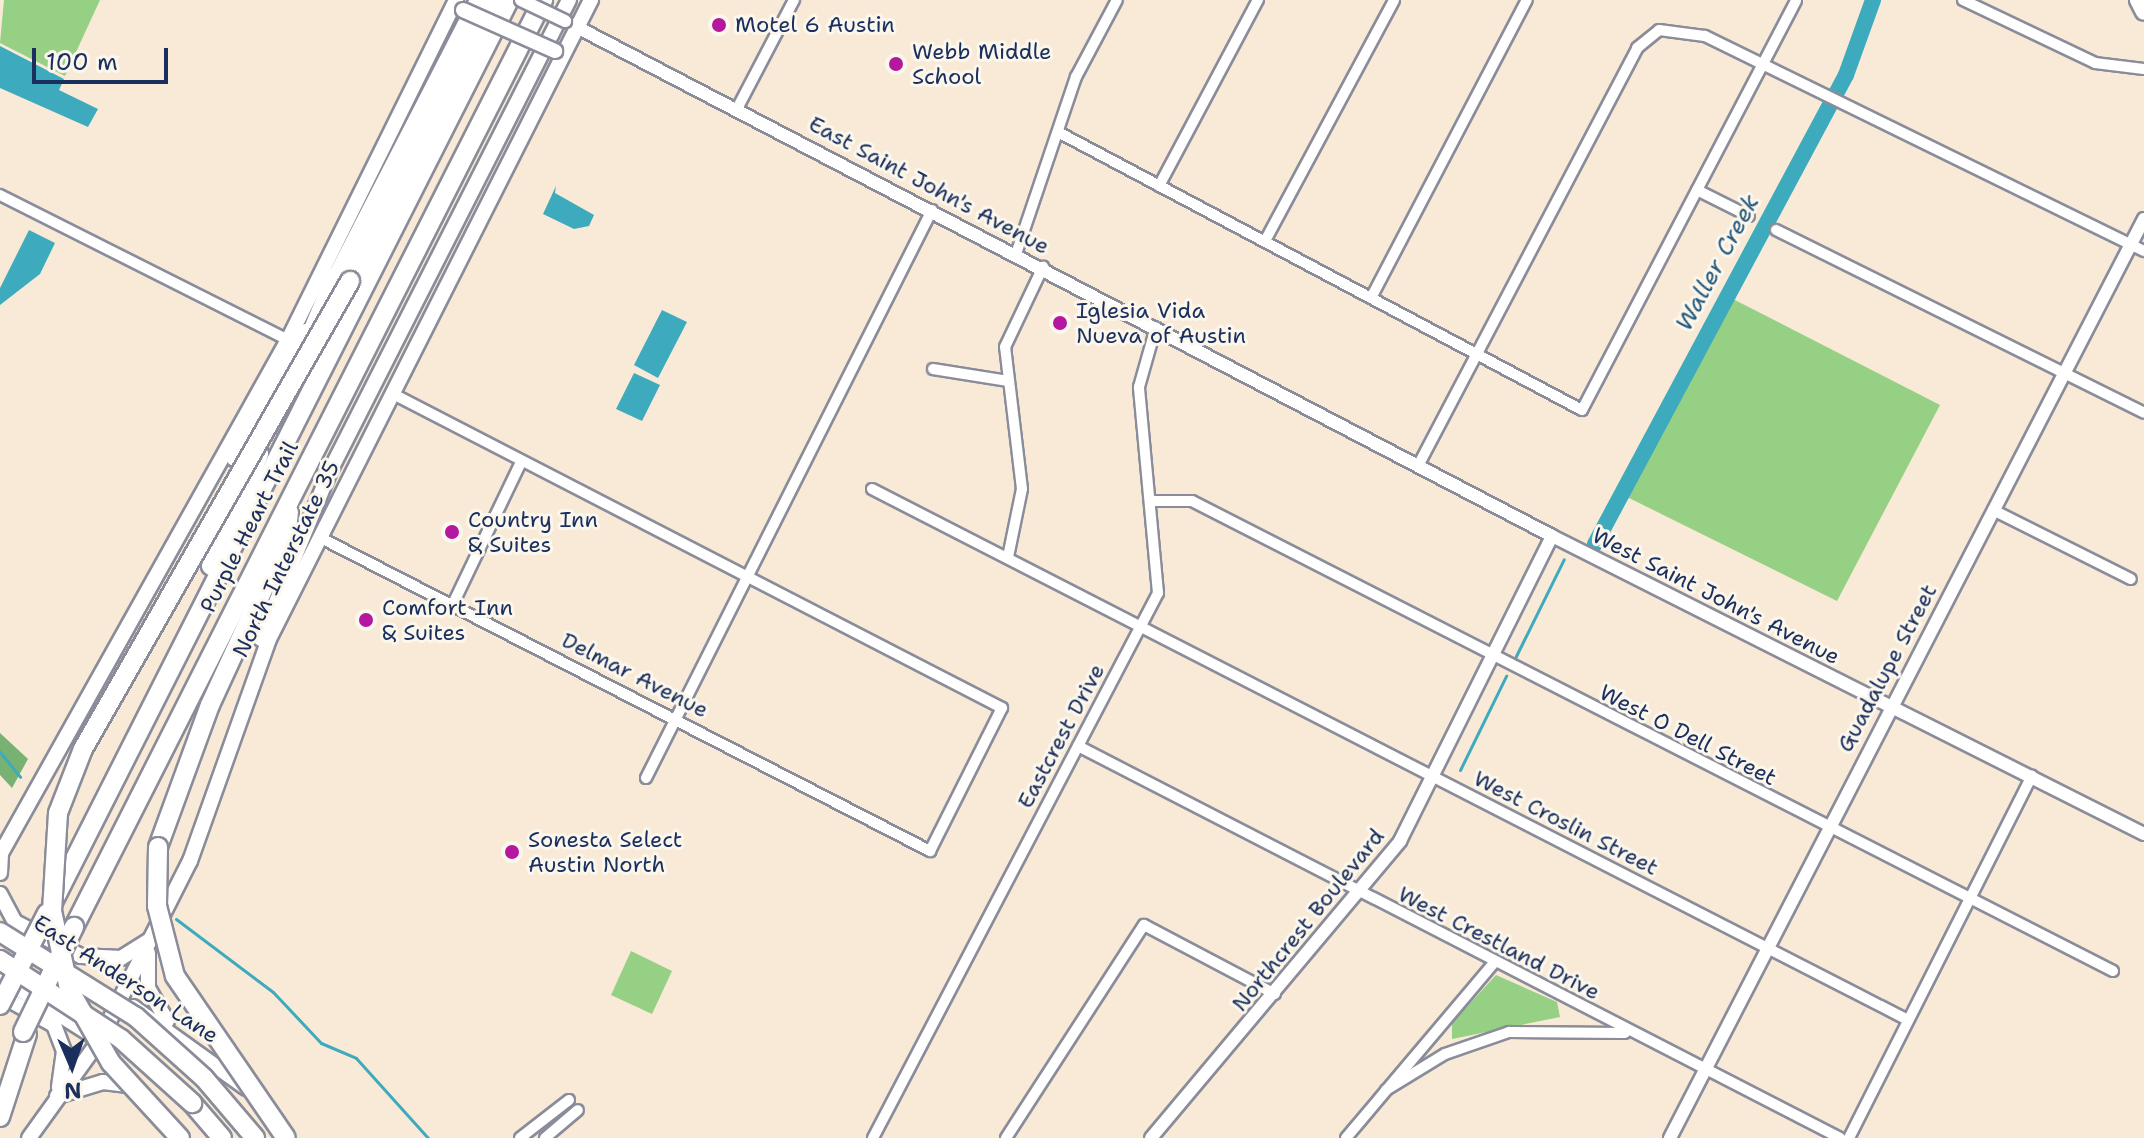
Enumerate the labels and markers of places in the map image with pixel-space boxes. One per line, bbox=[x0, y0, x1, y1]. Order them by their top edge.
place label: Motel 6 Austin bbox=[735, 12, 895, 38]
marker: Motel 6 Austin bbox=[710, 16, 728, 34]
place label: Webb Middle School bbox=[912, 38, 1052, 90]
marker: Webb Middle School bbox=[887, 55, 905, 73]
place label: Iglesia Vida Nueva of Austin bbox=[1076, 297, 1246, 348]
marker: Iglesia Vida Nueva of Austin bbox=[1051, 314, 1069, 332]
place label: Country Inn & Suites bbox=[468, 506, 598, 558]
marker: Country Inn & Suites bbox=[443, 523, 461, 541]
place label: Comfort Inn & Suites bbox=[382, 594, 513, 646]
marker: Comfort Inn & Suites bbox=[357, 611, 375, 629]
place label: Sonesta Select Austin North bbox=[528, 826, 682, 878]
marker: Sonesta Select Austin North bbox=[503, 843, 521, 861]

